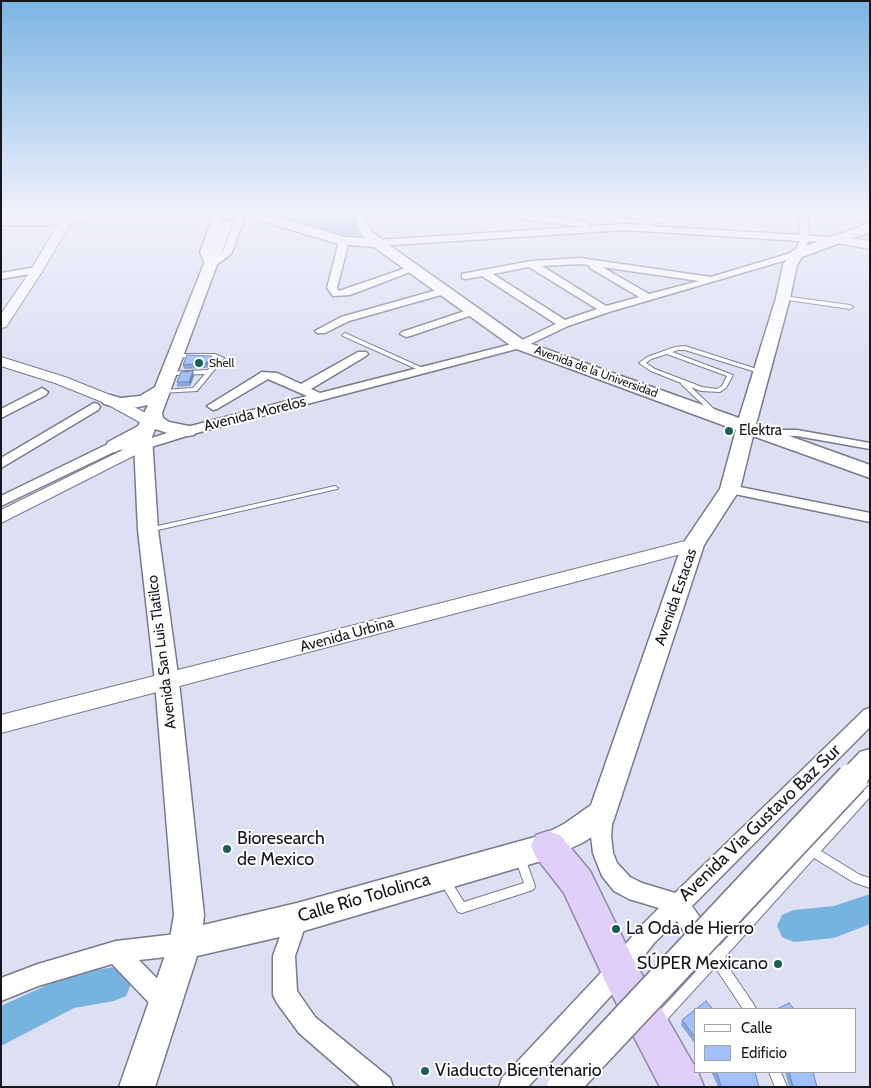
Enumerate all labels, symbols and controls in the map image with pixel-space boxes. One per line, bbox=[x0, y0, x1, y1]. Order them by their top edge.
street label: Avenida de la Universidad bbox=[532, 343, 660, 401]
place label: Shell bbox=[209, 356, 234, 370]
marker: Shell bbox=[193, 357, 205, 369]
street label: Avenida Morelos bbox=[202, 393, 308, 435]
place label: Elektra bbox=[739, 422, 782, 440]
marker: Elektra bbox=[723, 425, 735, 437]
street label: Avenida Estacas bbox=[651, 546, 701, 648]
street label: Avenida San Luis Tlatilco bbox=[144, 574, 180, 730]
street label: Avenida Urbina bbox=[298, 614, 396, 656]
street label: Avenida Via Gustavo Baz Sur bbox=[675, 740, 845, 906]
place label: Bioresearch de Mexico bbox=[237, 828, 325, 871]
marker: Bioresearch de Mexico bbox=[221, 843, 233, 855]
street label: Calle Río Tololinca bbox=[295, 869, 433, 927]
place label: La Oda de Hierro bbox=[626, 918, 754, 940]
marker: La Oda de Hierro bbox=[610, 923, 622, 935]
place label: SÚPER Mexicano bbox=[637, 953, 768, 975]
marker: SÚPER Mexicano bbox=[772, 958, 784, 970]
legend bbox=[694, 1008, 856, 1073]
text: Calle bbox=[741, 1019, 772, 1037]
text: Edificio bbox=[741, 1044, 787, 1062]
place label: Viaducto Bicentenario bbox=[435, 1060, 602, 1082]
marker: Viaducto Bicentenario bbox=[419, 1065, 431, 1077]

